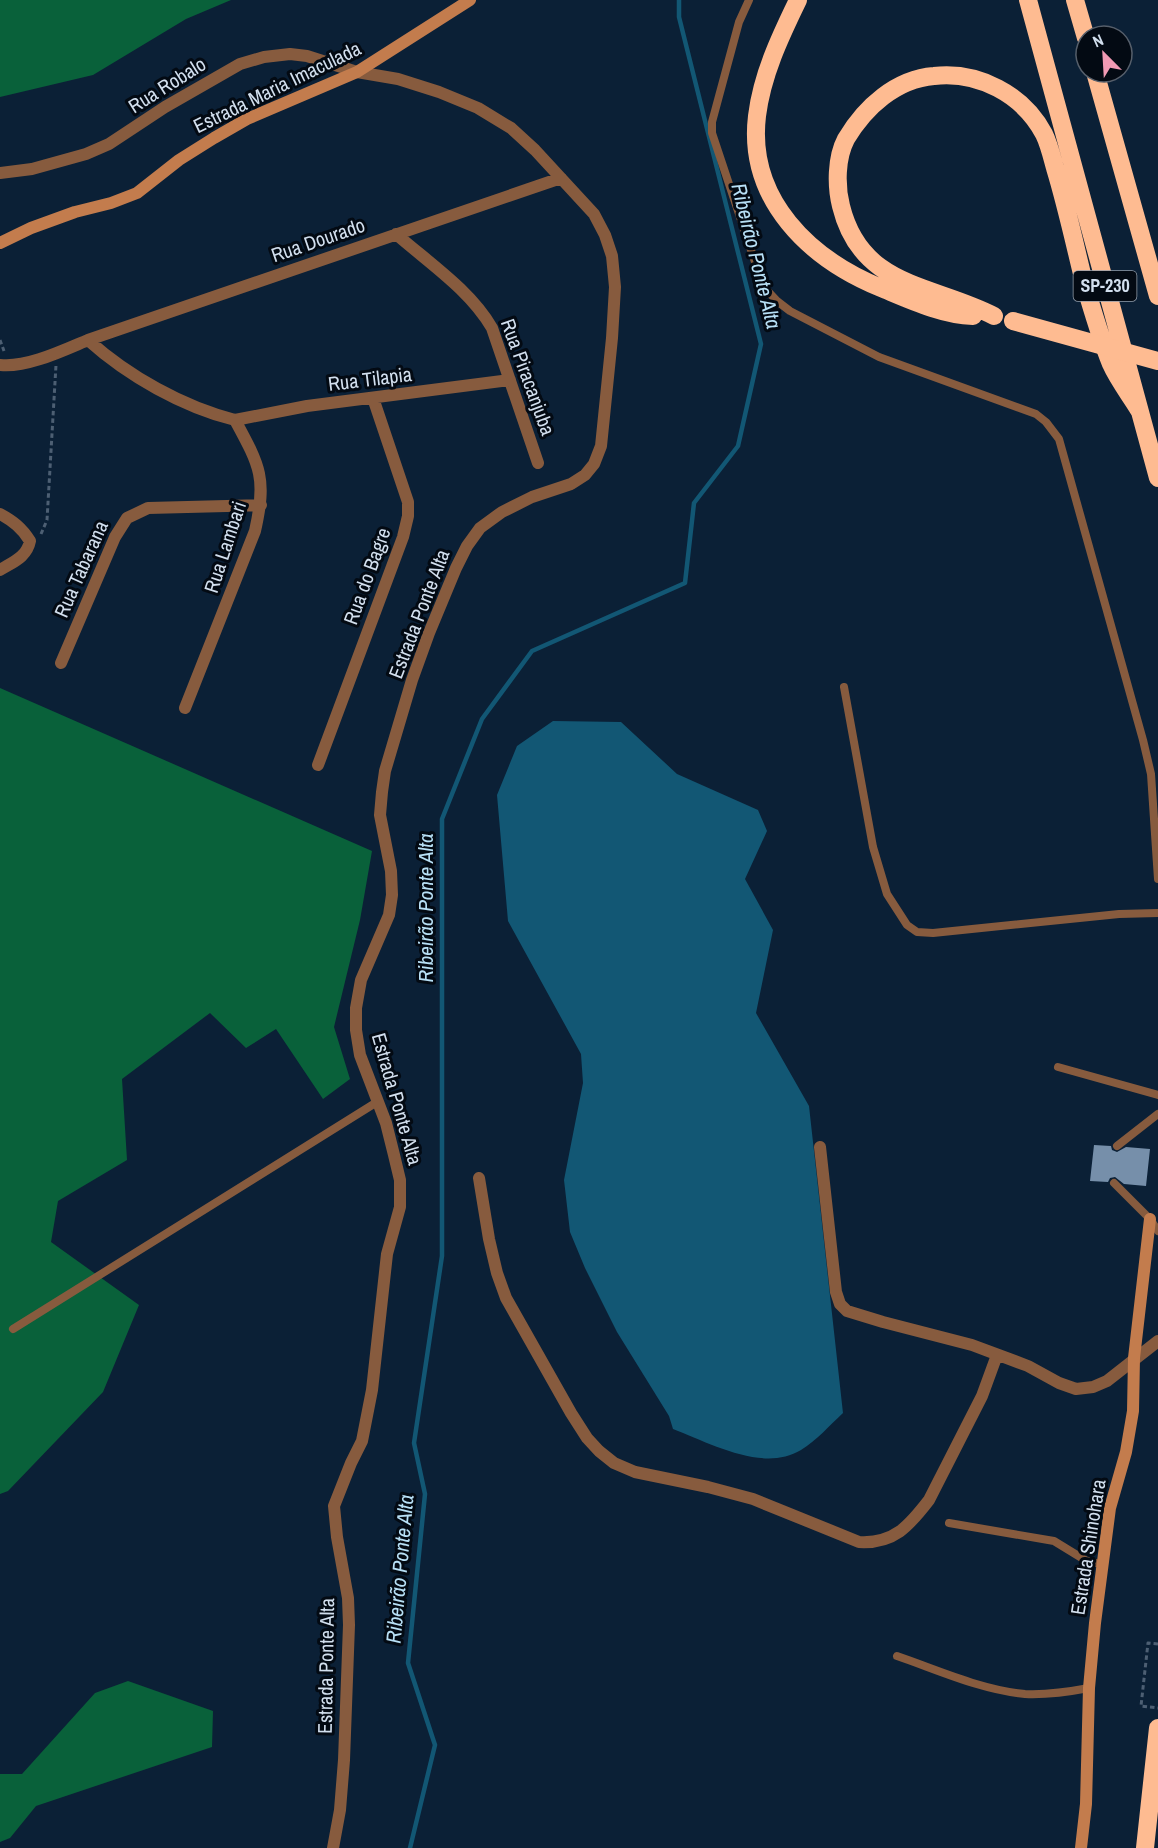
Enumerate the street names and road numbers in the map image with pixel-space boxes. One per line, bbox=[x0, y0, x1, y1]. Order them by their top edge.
street label: Estrada Maria Imaculada bbox=[189, 34, 365, 139]
street label: Rua Robalo bbox=[123, 50, 211, 119]
street label: Rua Dourado bbox=[267, 211, 368, 268]
road number: SP-230 bbox=[1074, 271, 1136, 301]
street label: Rua Piracanjuba bbox=[495, 315, 562, 439]
street label: Rua Tilapia bbox=[327, 360, 413, 397]
street label: Rua Lambari bbox=[197, 498, 252, 596]
street label: Rua Tabarana bbox=[47, 516, 114, 621]
street label: Rua do Bagre bbox=[337, 524, 397, 628]
street label: Estrada Ponte Alta bbox=[382, 546, 455, 682]
street label: Estrada Ponte Alta bbox=[366, 1030, 429, 1168]
street label: Estrada Shinohara bbox=[1063, 1477, 1112, 1617]
street label: Estrada Ponte Alta bbox=[311, 1598, 340, 1734]

